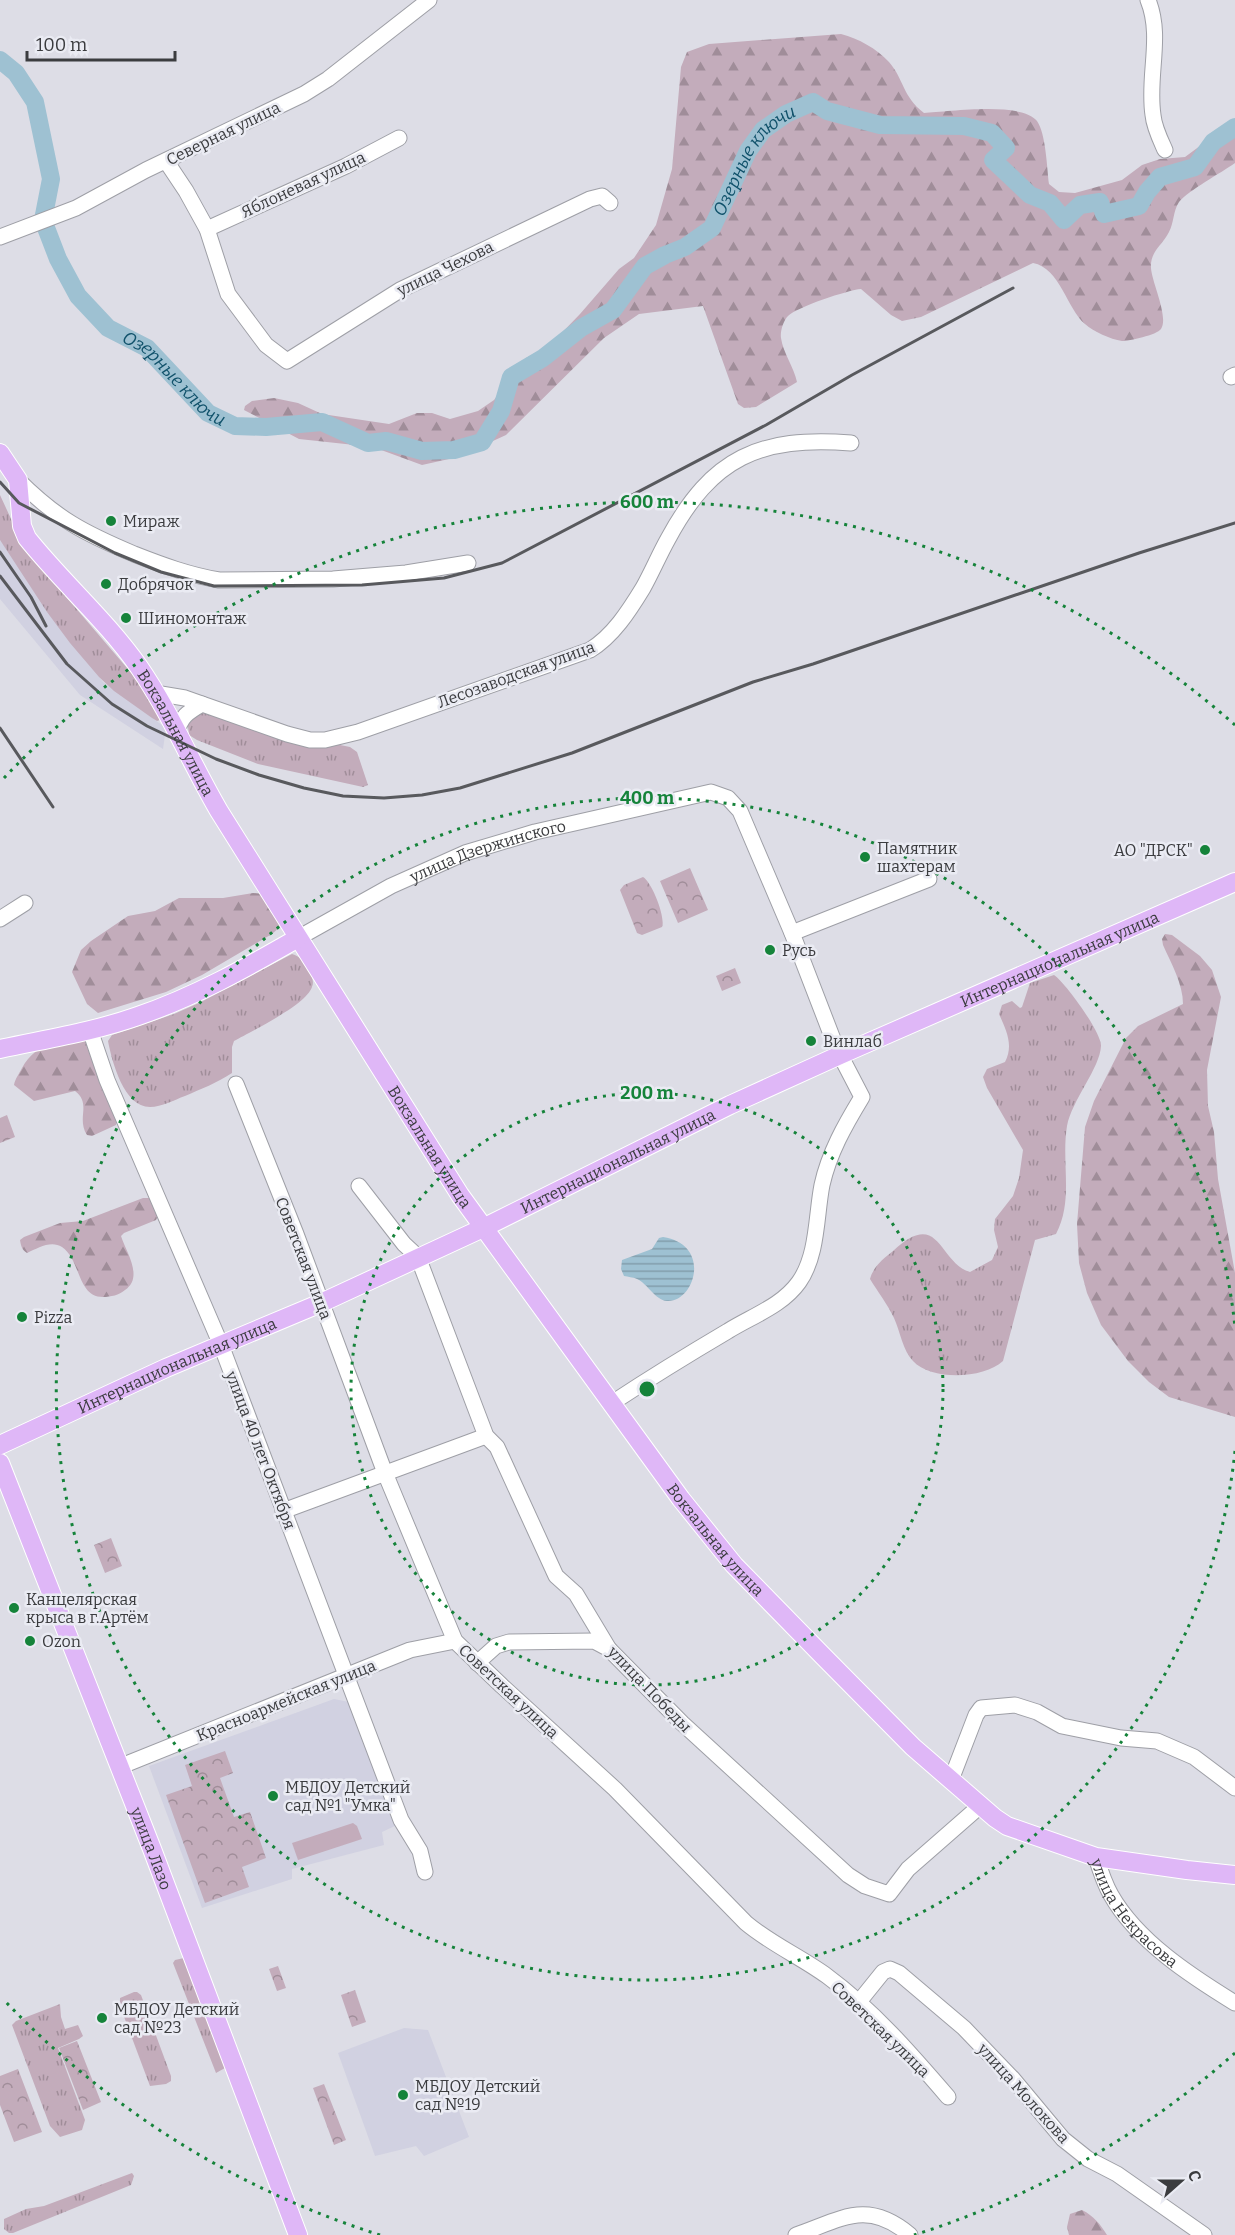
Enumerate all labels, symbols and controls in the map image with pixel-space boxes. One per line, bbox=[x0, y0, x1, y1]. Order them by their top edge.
scale bar bbox=[27, 24, 176, 62]
text: 100 m bbox=[36, 34, 87, 56]
street label: Северная улица bbox=[163, 98, 284, 169]
water label: Озерные ключи bbox=[708, 100, 799, 219]
street label: Яблоневая улица bbox=[238, 147, 368, 222]
street label: улица Чехова bbox=[393, 237, 497, 300]
water label: Озерные ключи bbox=[119, 326, 229, 431]
text: 600 m bbox=[620, 491, 674, 513]
place label: Мираж bbox=[123, 512, 180, 531]
marker: Мираж bbox=[104, 514, 118, 528]
place label: Добрячок bbox=[118, 575, 194, 594]
marker: Добрячок bbox=[99, 577, 113, 591]
place label: Шиномонтаж bbox=[138, 609, 247, 628]
marker: Шиномонтаж bbox=[119, 611, 133, 625]
street label: Лесозаводская улица bbox=[435, 637, 598, 712]
street label: Вокзальная улица bbox=[133, 666, 218, 800]
text: 400 m bbox=[620, 787, 674, 809]
street label: улица Дзержинского bbox=[406, 816, 568, 887]
place label: Памятник шахтерам bbox=[877, 839, 958, 876]
place label: АО "ДРСК" bbox=[1114, 841, 1193, 860]
marker: АО "ДРСК" bbox=[1198, 843, 1212, 857]
marker: Памятник шахтерам bbox=[858, 850, 872, 864]
street label: Интернациональная улица bbox=[957, 907, 1162, 1011]
place label: Русь bbox=[782, 941, 816, 960]
marker: Русь bbox=[763, 943, 777, 957]
place label: Винлаб bbox=[823, 1032, 882, 1051]
marker: Винлаб bbox=[804, 1034, 818, 1048]
street label: Вокзальная улица bbox=[384, 1082, 476, 1212]
text: 200 m bbox=[620, 1082, 674, 1104]
street label: Интернациональная улица bbox=[517, 1105, 719, 1218]
street label: Советская улица bbox=[271, 1194, 336, 1322]
place label: Pizza bbox=[34, 1308, 73, 1327]
marker: Pizza bbox=[15, 1310, 29, 1324]
street label: Интернациональная улица bbox=[75, 1314, 279, 1418]
street label: улица 40 лет Октября bbox=[221, 1368, 300, 1532]
centre of rings bbox=[637, 1379, 657, 1399]
street label: Вокзальная улица bbox=[663, 1480, 768, 1600]
place label: Канцелярская крыса в г.Артём bbox=[26, 1590, 149, 1627]
marker: Канцелярская крыса в г.Артём bbox=[7, 1601, 21, 1615]
place label: Ozon bbox=[42, 1632, 81, 1651]
marker: Ozon bbox=[23, 1634, 37, 1648]
street label: Советская улица bbox=[455, 1640, 563, 1743]
street label: улица Победы bbox=[603, 1642, 696, 1736]
street label: Красноармейская улица bbox=[194, 1656, 379, 1745]
place label: МБДОУ Детский сад №1 "Умка" bbox=[285, 1778, 410, 1815]
marker: МБДОУ Детский сад №1 "Умка" bbox=[266, 1789, 280, 1803]
street label: улица Лазо bbox=[126, 1803, 176, 1892]
street label: улица Некрасова bbox=[1087, 1855, 1182, 1972]
street label: Советская улица bbox=[827, 1978, 934, 2081]
place label: МБДОУ Детский сад №23 bbox=[114, 2000, 239, 2037]
marker: МБДОУ Детский сад №23 bbox=[95, 2011, 109, 2025]
street label: улица Молокова bbox=[973, 2039, 1074, 2147]
place label: МБДОУ Детский сад №19 bbox=[415, 2077, 540, 2114]
marker: МБДОУ Детский сад №19 bbox=[396, 2088, 410, 2102]
north arrow bbox=[1151, 2151, 1211, 2211]
text: С bbox=[1184, 2168, 1205, 2184]

